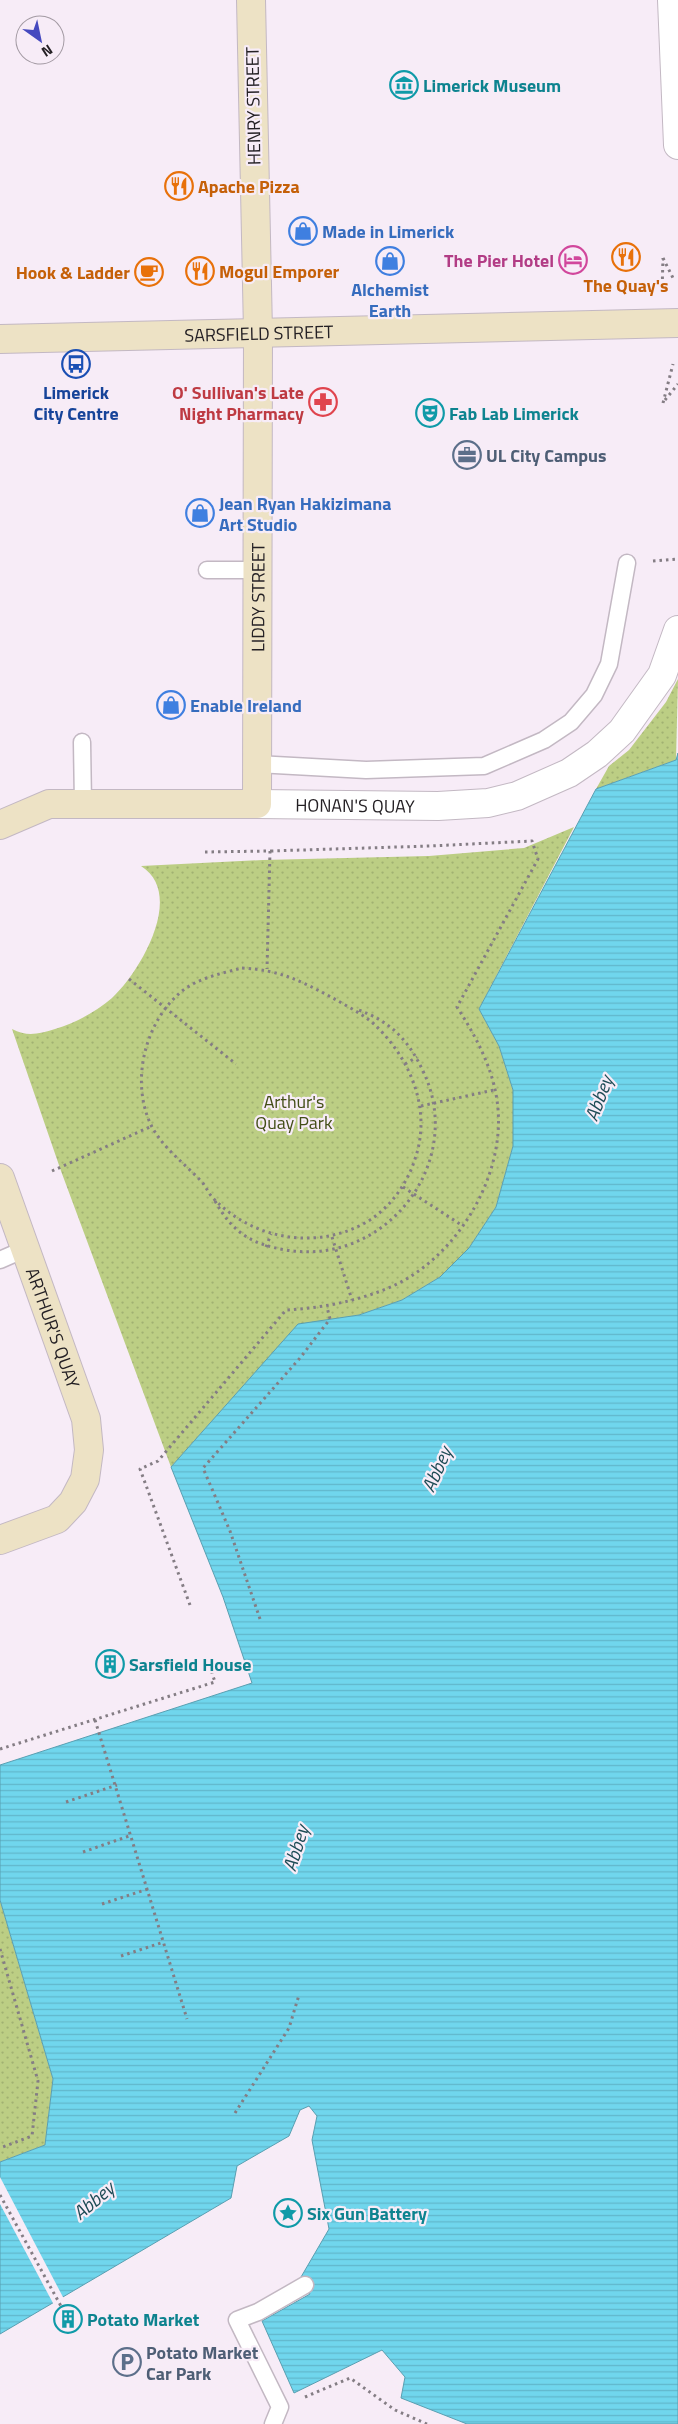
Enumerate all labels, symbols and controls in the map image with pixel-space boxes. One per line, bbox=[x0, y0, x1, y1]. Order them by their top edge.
north arrow bbox=[15, 15, 65, 65]
text: N bbox=[38, 40, 57, 63]
street label: HENRY STREET bbox=[238, 46, 268, 165]
museum icon: Limerick Museum bbox=[389, 70, 419, 100]
place label: Limerick Museum bbox=[423, 72, 561, 99]
restaurant icon: Apache Pizza bbox=[164, 171, 194, 201]
place label: Apache Pizza bbox=[198, 173, 300, 200]
shop icon: Made in Limerick bbox=[288, 216, 318, 246]
place label: Made in Limerick bbox=[322, 218, 455, 245]
restaurant icon: The Quay's bbox=[611, 242, 641, 272]
hotel icon: The Pier Hotel bbox=[558, 245, 588, 275]
shop icon: Alchemist Earth bbox=[375, 246, 405, 276]
place label: The Pier Hotel bbox=[444, 247, 554, 274]
restaurant icon: Mogul Emporer bbox=[185, 256, 215, 286]
cafe icon: Hook & Ladder bbox=[134, 257, 164, 287]
place label: Mogul Emporer bbox=[219, 258, 340, 285]
place label: Hook & Ladder bbox=[16, 259, 130, 286]
place label: The Quay's bbox=[583, 272, 669, 299]
place label: Alchemist Earth bbox=[351, 276, 429, 324]
street label: SARSFIELD STREET bbox=[184, 318, 334, 348]
bus stop icon: Limerick City Centre bbox=[61, 349, 91, 379]
place label: Limerick City Centre bbox=[33, 379, 119, 427]
place label: O' Sullivan's Late Night Pharmacy bbox=[172, 379, 304, 427]
pharmacy icon: O' Sullivan's Late Night Pharmacy bbox=[308, 387, 338, 417]
theatre icon: Fab Lab Limerick bbox=[415, 398, 445, 428]
place label: Fab Lab Limerick bbox=[449, 400, 579, 427]
office icon: UL City Campus bbox=[452, 440, 482, 470]
place label: UL City Campus bbox=[486, 442, 606, 469]
place label: Jean Ryan Hakizimana Art Studio bbox=[219, 490, 391, 538]
shop icon: Jean Ryan Hakizimana Art Studio bbox=[185, 498, 215, 528]
street label: LIDDY STREET bbox=[244, 542, 271, 652]
shop icon: Enable Ireland bbox=[156, 690, 186, 720]
place label: Enable Ireland bbox=[190, 692, 302, 719]
street label: HONAN'S QUAY bbox=[295, 791, 415, 819]
water label: Abbey bbox=[576, 1069, 621, 1125]
park label: Arthur's Quay Park bbox=[255, 1088, 333, 1136]
street label: ARTHUR'S QUAY bbox=[19, 1264, 87, 1392]
water label: Abbey bbox=[413, 1440, 460, 1496]
building icon: Sarsfield House bbox=[95, 1649, 125, 1679]
place label: Sarsfield House bbox=[129, 1651, 251, 1678]
water label: Abbey bbox=[274, 1819, 316, 1875]
water label: Abbey bbox=[66, 2172, 122, 2226]
place icon: Six Gun Battery bbox=[273, 2198, 303, 2228]
place label: Six Gun Battery bbox=[307, 2200, 427, 2227]
building icon: Potato Market bbox=[53, 2304, 83, 2334]
place label: Potato Market bbox=[87, 2306, 200, 2333]
place label: Potato Market Car Park bbox=[146, 2339, 259, 2387]
parking icon: Potato Market Car Park bbox=[112, 2347, 142, 2377]

